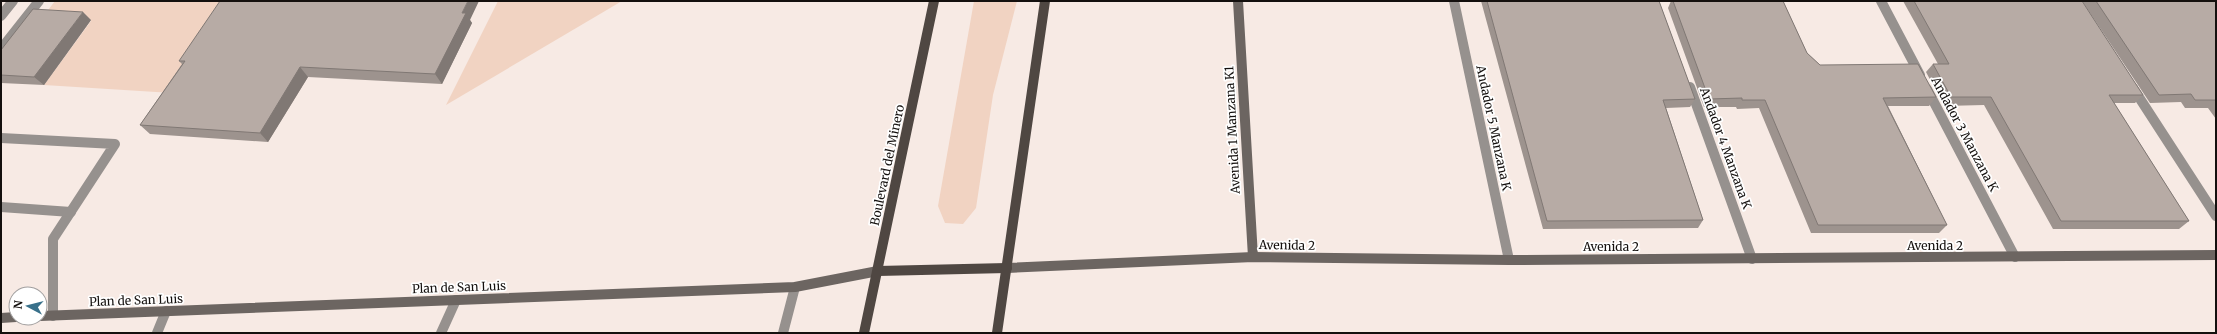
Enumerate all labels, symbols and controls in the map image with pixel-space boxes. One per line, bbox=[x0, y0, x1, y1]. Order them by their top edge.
street label: Andador 5 Manzana K bbox=[1473, 63, 1515, 192]
street label: Avenida 1 Manzana K1 bbox=[1221, 65, 1243, 195]
street label: Andador 3 Manzana K bbox=[1928, 73, 2002, 194]
street label: Andador 4 Manzana K bbox=[1697, 84, 1755, 211]
street label: Boulevard del Minero bbox=[867, 103, 907, 227]
street label: Avenida 2 bbox=[1258, 237, 1315, 253]
street label: Avenida 2 bbox=[1906, 238, 1963, 253]
street label: Avenida 2 bbox=[1582, 239, 1639, 254]
street label: Plan de San Luis bbox=[412, 278, 506, 296]
north arrow bbox=[8, 286, 48, 326]
street label: Plan de San Luis bbox=[89, 291, 183, 309]
text: N bbox=[11, 299, 26, 310]

